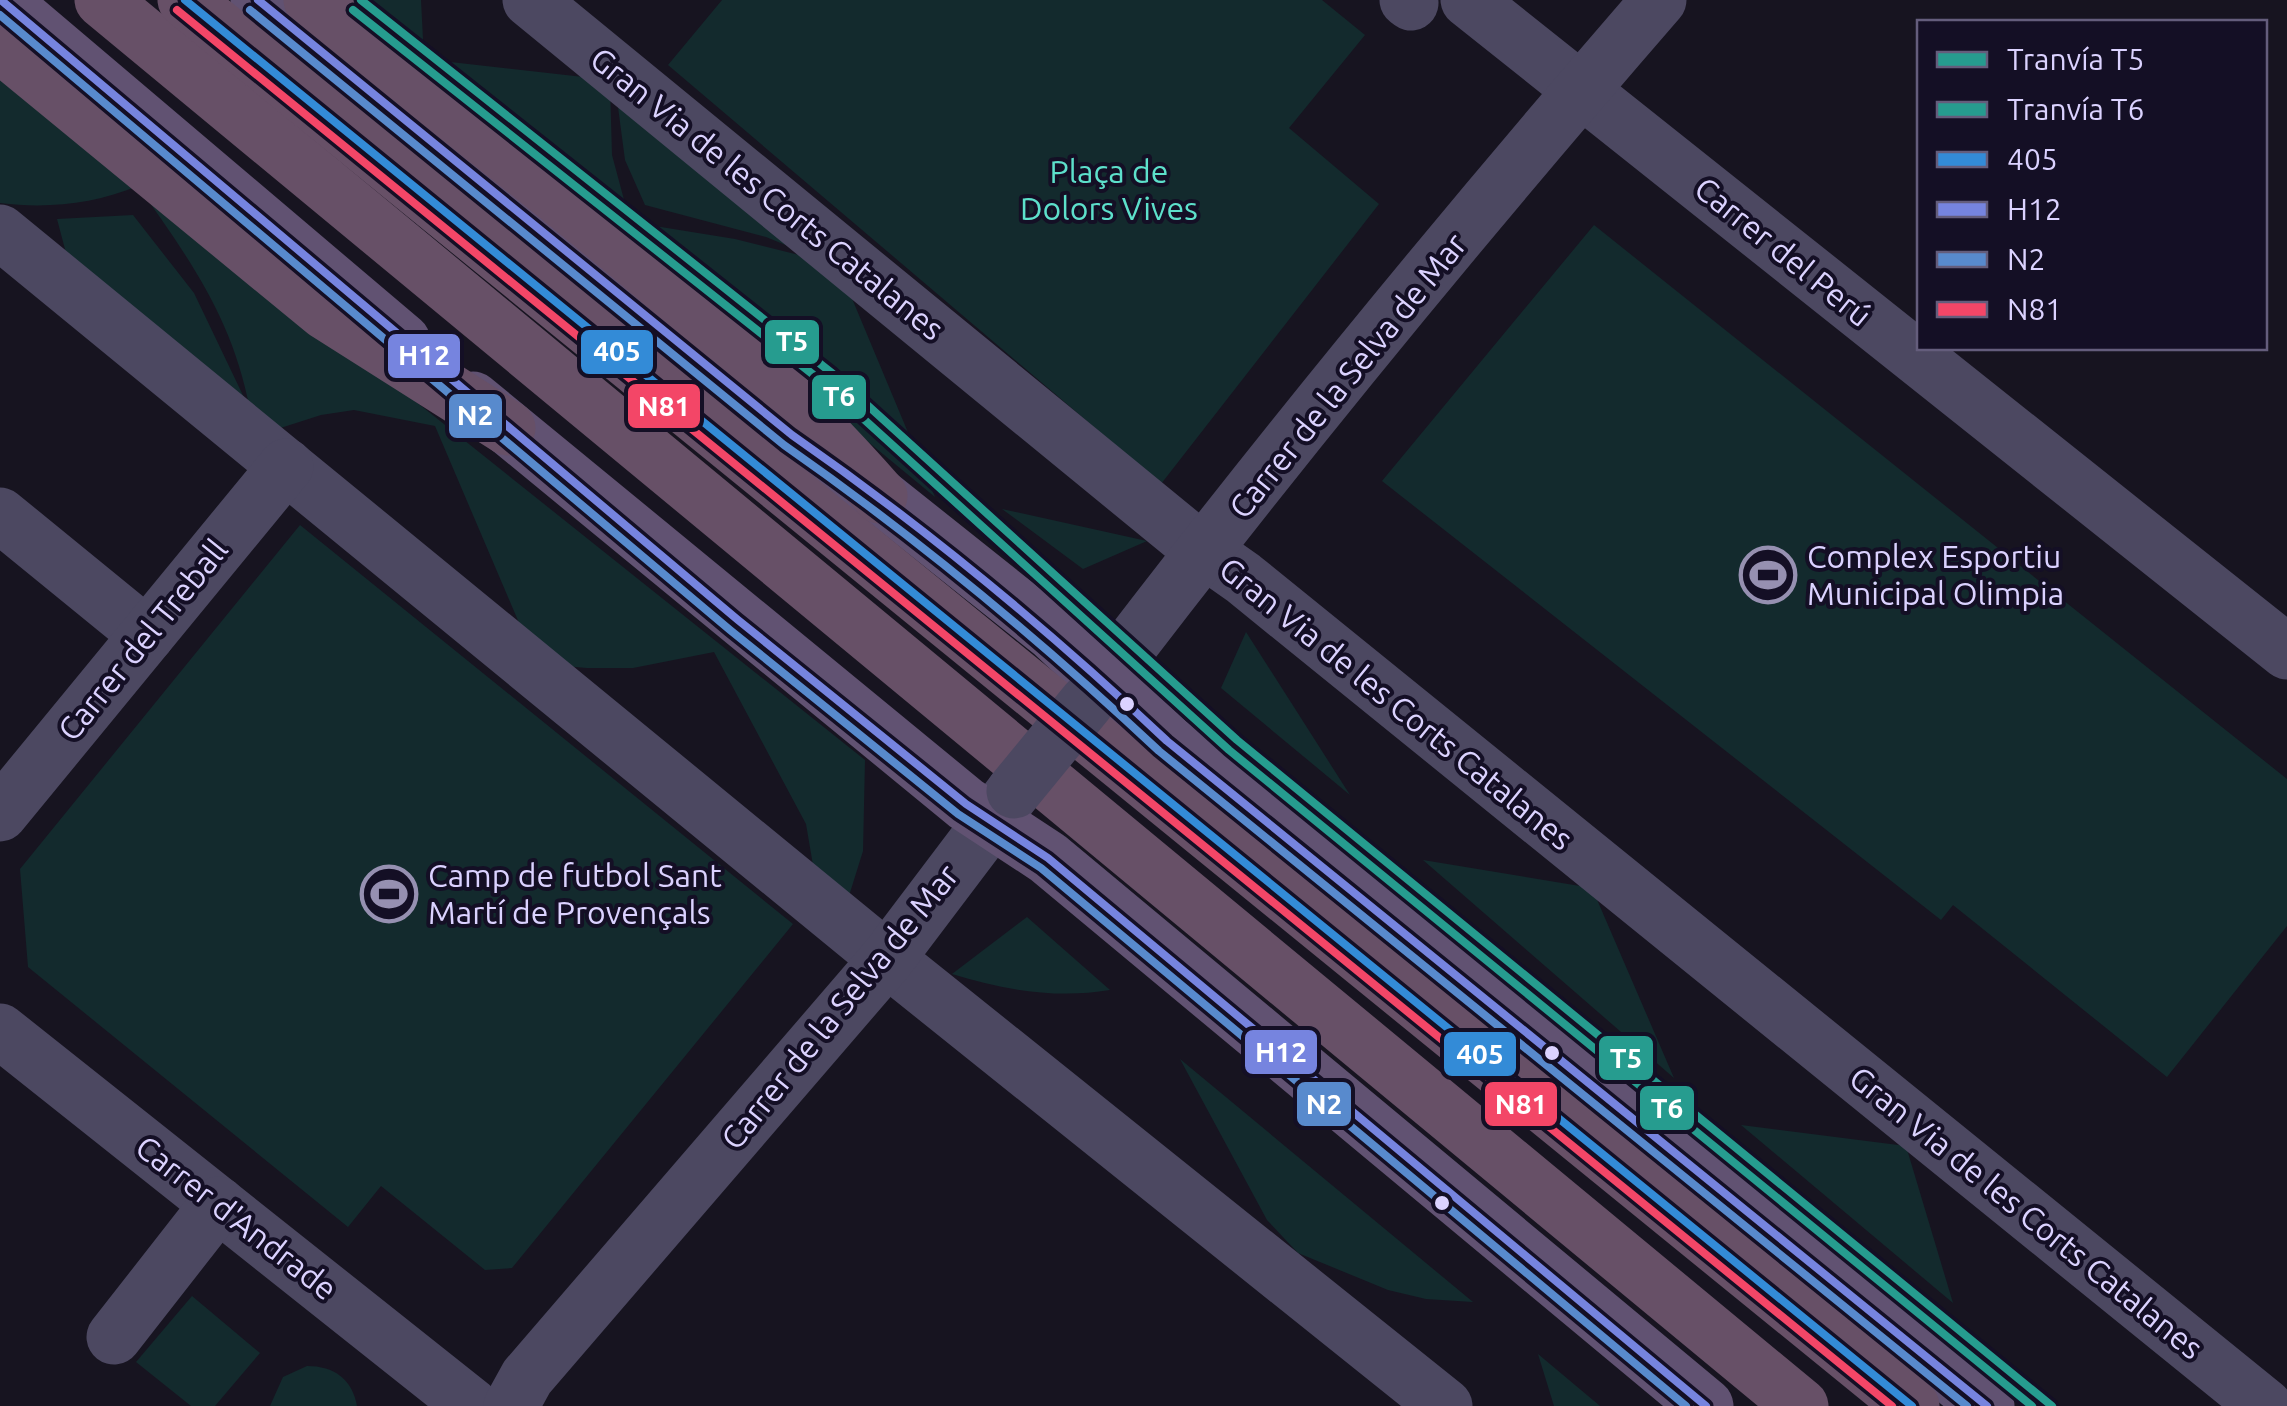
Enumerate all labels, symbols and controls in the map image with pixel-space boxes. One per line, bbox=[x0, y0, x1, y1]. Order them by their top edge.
legend bbox=[1917, 20, 2267, 350]
street label: Gran Via de les Corts Catalanes bbox=[584, 40, 951, 347]
text: Tranvía T5 bbox=[2007, 42, 2144, 76]
text: Tranvía T6 bbox=[2007, 92, 2144, 126]
text: 405 bbox=[2007, 142, 2058, 176]
park label: Plaça de Dolors Vives bbox=[1020, 153, 1198, 226]
street label: Carrer del Perú bbox=[1688, 169, 1879, 333]
text: H12 bbox=[2007, 192, 2062, 226]
street label: Carrer de la Selva de Mar bbox=[1221, 226, 1473, 525]
text: N2 bbox=[2007, 242, 2045, 276]
text: N81 bbox=[2007, 292, 2062, 326]
line badge: T5 bbox=[763, 318, 821, 366]
text: T5 bbox=[776, 325, 808, 356]
line badge: 405 bbox=[579, 328, 655, 376]
line badge: H12 bbox=[386, 332, 462, 380]
text: 405 bbox=[593, 335, 641, 366]
text: H12 bbox=[398, 339, 450, 370]
line badge: T6 bbox=[810, 373, 868, 421]
text: T6 bbox=[823, 380, 855, 411]
line badge: N81 bbox=[626, 382, 702, 430]
text: N81 bbox=[638, 390, 690, 421]
line badge: N2 bbox=[447, 392, 504, 440]
text: N2 bbox=[457, 399, 493, 430]
street label: Carrer del Treball bbox=[50, 532, 234, 747]
place label: Complex Esportiu Municipal Olimpia bbox=[1807, 538, 2064, 611]
sports icon: Complex Esportiu Municipal Olimpia bbox=[1738, 545, 1798, 605]
street label: Gran Via de les Corts Catalanes bbox=[1213, 550, 1580, 857]
unlabelled marker bbox=[1117, 694, 1137, 714]
place label: Camp de futbol Sant Martí de Provençals bbox=[428, 857, 722, 930]
street label: Carrer de la Selva de Mar bbox=[713, 857, 965, 1156]
sports icon: Camp de futbol Sant Martí de Provençals bbox=[359, 864, 419, 924]
line badge: H12 bbox=[1243, 1028, 1319, 1076]
line badge: 405 bbox=[1442, 1030, 1518, 1078]
line badge: T5 bbox=[1597, 1034, 1655, 1082]
text: H12 bbox=[1255, 1036, 1307, 1067]
text: 405 bbox=[1456, 1038, 1504, 1069]
text: T5 bbox=[1610, 1042, 1642, 1073]
unlabelled marker bbox=[1542, 1043, 1562, 1063]
street label: Gran Via de les Corts Catalanes bbox=[1843, 1059, 2210, 1366]
line badge: N2 bbox=[1295, 1080, 1353, 1128]
line badge: N81 bbox=[1483, 1080, 1559, 1128]
line badge: T6 bbox=[1638, 1084, 1696, 1132]
text: N2 bbox=[1306, 1088, 1342, 1119]
text: N81 bbox=[1495, 1088, 1547, 1119]
text: T6 bbox=[1651, 1092, 1683, 1123]
street label: Carrer d'Andrade bbox=[129, 1128, 344, 1307]
unlabelled marker bbox=[1432, 1193, 1452, 1213]

